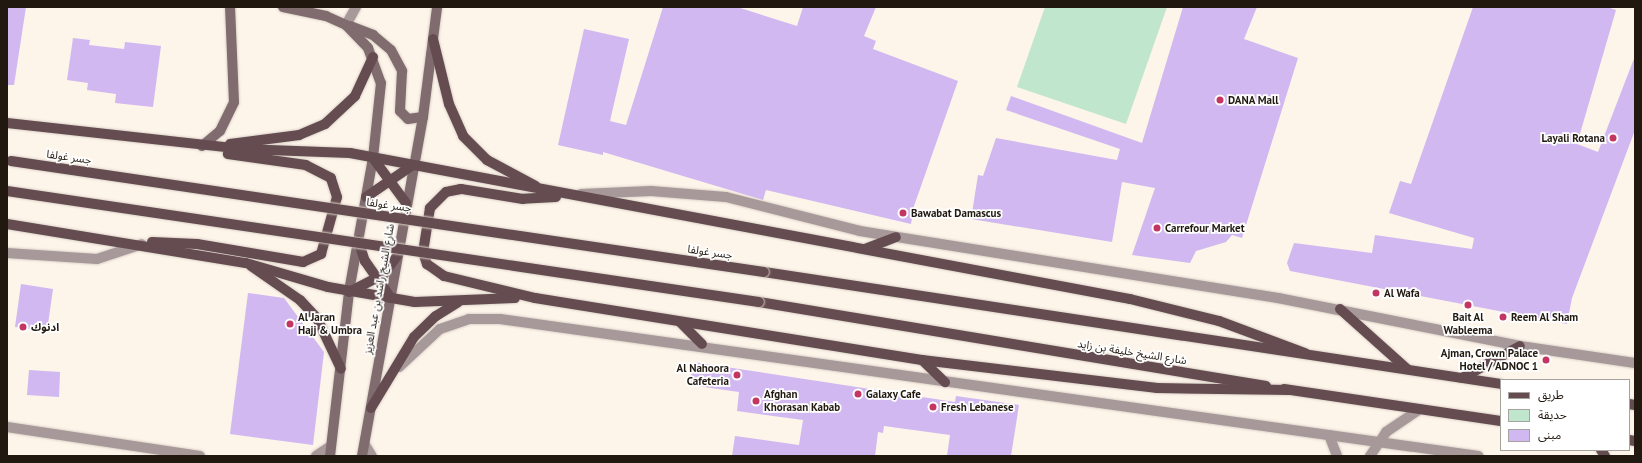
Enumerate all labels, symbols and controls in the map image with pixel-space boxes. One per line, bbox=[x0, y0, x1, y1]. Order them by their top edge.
place label: DANA Mall bbox=[1228, 93, 1279, 107]
marker: DANA Mall bbox=[1215, 95, 1225, 105]
place label: Layali Rotana bbox=[1541, 131, 1605, 145]
marker: Layali Rotana bbox=[1608, 133, 1618, 143]
street label: جسر غولفا bbox=[46, 147, 92, 167]
street label: جسر غولفا bbox=[366, 195, 412, 215]
place label: Bawabat Damascus bbox=[911, 206, 1001, 220]
marker: Bawabat Damascus bbox=[898, 208, 908, 218]
place label: Carrefour Market bbox=[1165, 221, 1245, 235]
street label: شارع الشيخ راشد بن عبد العزيز bbox=[361, 223, 397, 355]
marker: Carrefour Market bbox=[1152, 223, 1162, 233]
street label: جسر غولفا bbox=[687, 242, 733, 262]
place label: Al Wafa bbox=[1384, 286, 1420, 300]
marker: Al Wafa bbox=[1371, 288, 1381, 298]
marker: Bait Al Wableema bbox=[1463, 300, 1473, 310]
place label: Reem Al Sham bbox=[1511, 310, 1579, 324]
place label: Al Jaran Hajj & Umbra bbox=[298, 311, 362, 337]
place label: Bait Al Wableema bbox=[1444, 311, 1492, 337]
marker: Reem Al Sham bbox=[1498, 312, 1508, 322]
marker: Al Jaran Hajj & Umbra bbox=[285, 319, 295, 329]
place label: ادنوك bbox=[31, 320, 59, 334]
marker: ادنوك bbox=[18, 322, 28, 332]
street label: شارع الشيخ خليفة بن زايد bbox=[1076, 337, 1188, 367]
place label: Ajman, Crown Palace Hotel / ADNOC 1 bbox=[1440, 347, 1538, 373]
marker: Ajman, Crown Palace Hotel / ADNOC 1 bbox=[1541, 355, 1551, 365]
place label: Al Nahoora Cafeteria bbox=[677, 362, 729, 388]
marker: Al Nahoora Cafeteria bbox=[732, 370, 742, 380]
legend bbox=[1500, 379, 1630, 451]
place label: Galaxy Cafe bbox=[866, 387, 921, 401]
text: طريق bbox=[1538, 387, 1564, 402]
place label: Afghan Khorasan Kabab bbox=[764, 388, 840, 414]
marker: Galaxy Cafe bbox=[853, 389, 863, 399]
marker: Afghan Khorasan Kabab bbox=[751, 396, 761, 406]
place label: Fresh Lebanese bbox=[941, 400, 1013, 414]
marker: Fresh Lebanese bbox=[928, 402, 938, 412]
text: حديقة bbox=[1538, 407, 1567, 422]
text: مبنى bbox=[1538, 427, 1561, 442]

